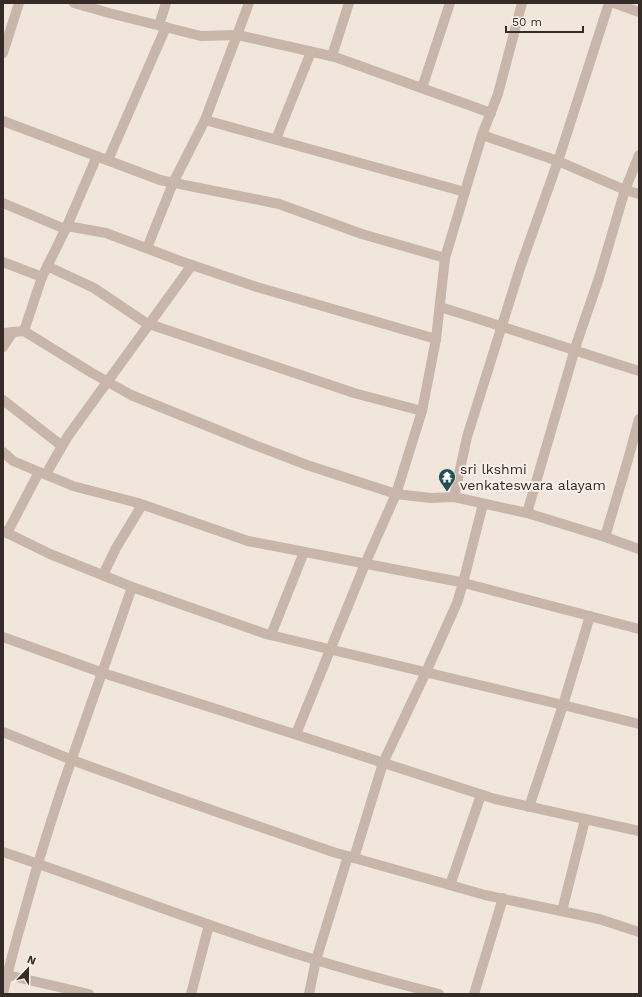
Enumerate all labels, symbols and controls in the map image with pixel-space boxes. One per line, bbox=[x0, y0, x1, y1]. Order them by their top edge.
scale bar bbox=[506, 8, 583, 34]
text: 50 m bbox=[512, 15, 542, 29]
place label: sri lkshmi venkateswara alayam bbox=[460, 461, 606, 493]
temple icon: sri lkshmi venkateswara alayam bbox=[437, 467, 457, 492]
north arrow bbox=[8, 949, 48, 989]
text: N bbox=[25, 953, 38, 968]

